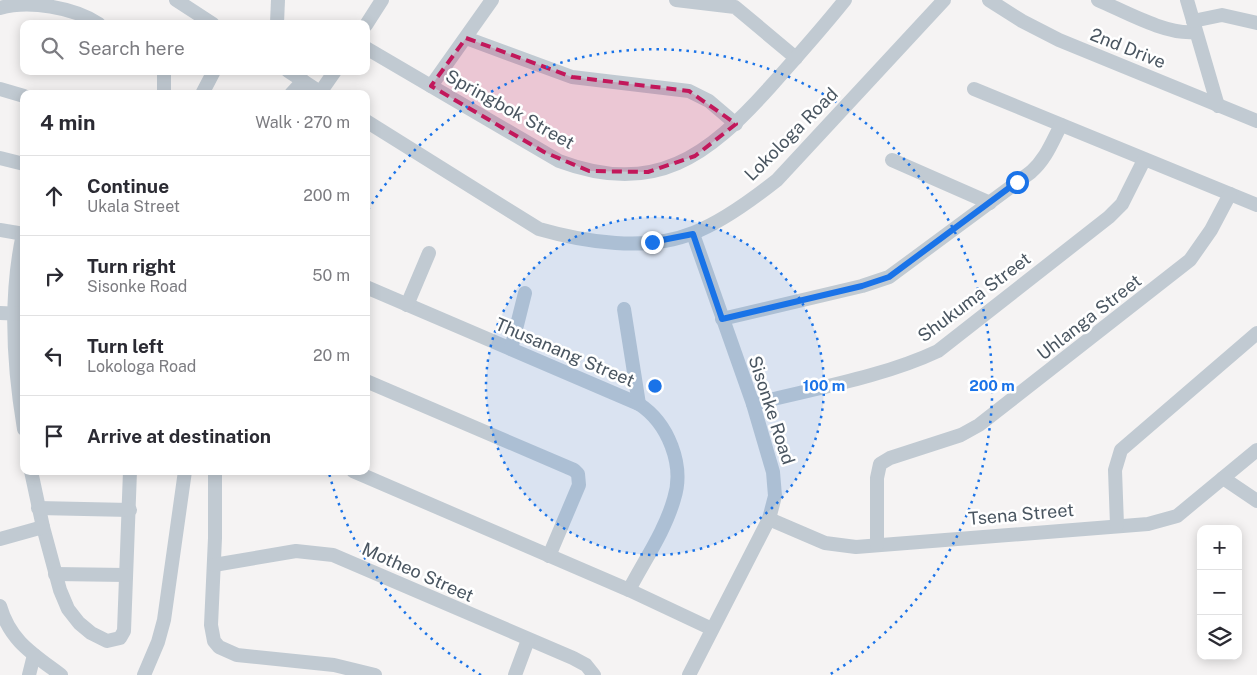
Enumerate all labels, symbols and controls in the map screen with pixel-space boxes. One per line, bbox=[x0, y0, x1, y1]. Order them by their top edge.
search box bbox=[20, 20, 370, 75]
street label: 2nd Drive bbox=[1087, 23, 1169, 73]
icon: search bbox=[38, 34, 66, 62]
text: Search here bbox=[78, 37, 185, 59]
street label: Springbok Street bbox=[442, 65, 578, 153]
street label: Lokologa Road bbox=[740, 83, 842, 185]
text: 4 min bbox=[40, 110, 95, 135]
text: Walk · 270 m bbox=[255, 113, 350, 132]
route start bbox=[1006, 171, 1029, 194]
text: Continue bbox=[87, 175, 169, 197]
icon: ahead bbox=[40, 182, 68, 210]
text: 200 m bbox=[303, 186, 350, 205]
text: Ukala Street bbox=[87, 197, 180, 216]
route end bbox=[641, 231, 664, 254]
street label: Shukuma Street bbox=[913, 248, 1035, 346]
text: Turn right bbox=[87, 255, 176, 277]
icon: right bbox=[40, 262, 68, 290]
text: 50 m bbox=[312, 266, 350, 285]
street label: Uhlanga Street bbox=[1033, 270, 1145, 364]
text: Sisonke Road bbox=[87, 277, 187, 296]
street label: Thusanang Street bbox=[492, 313, 638, 391]
text: Turn left bbox=[87, 335, 164, 357]
icon: left bbox=[40, 342, 68, 370]
text: 20 m bbox=[313, 346, 350, 365]
street label: Sisonke Road bbox=[745, 353, 799, 467]
text: Lokologa Road bbox=[87, 357, 196, 376]
centre of rings bbox=[646, 377, 664, 395]
text: 100 m bbox=[803, 377, 845, 394]
text: 200 m bbox=[969, 377, 1015, 394]
icon: arrive bbox=[40, 422, 68, 450]
text: Arrive at destination bbox=[87, 425, 271, 447]
street label: Tsena Street bbox=[967, 499, 1075, 529]
map controls bbox=[1197, 525, 1242, 660]
button: + bbox=[1197, 525, 1242, 570]
street label: Motheo Street bbox=[359, 538, 477, 606]
button: − bbox=[1197, 570, 1242, 615]
button: layers bbox=[1197, 615, 1242, 660]

